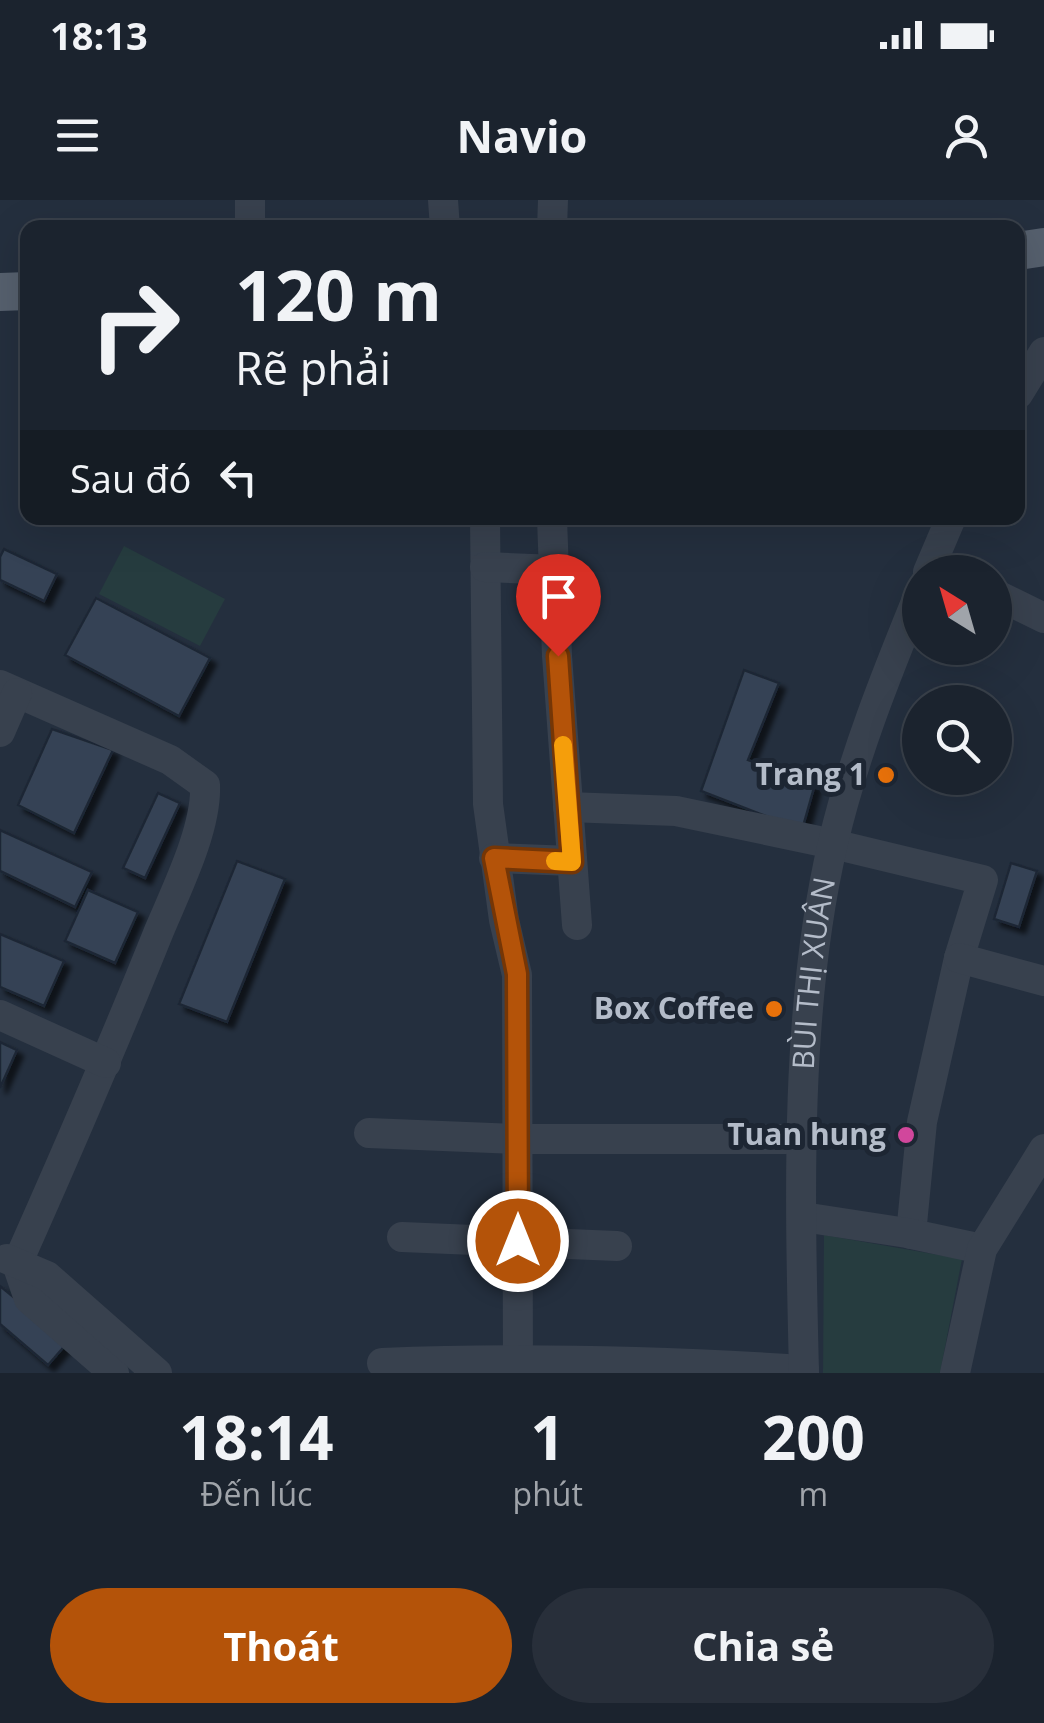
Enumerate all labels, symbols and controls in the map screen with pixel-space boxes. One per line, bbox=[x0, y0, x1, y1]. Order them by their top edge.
text: 18:13 bbox=[50, 9, 148, 61]
text: Navio bbox=[457, 105, 587, 166]
icon: menu bbox=[50, 108, 105, 163]
icon: person bbox=[939, 108, 994, 163]
text: 120 m bbox=[235, 246, 442, 342]
icon: right bbox=[70, 260, 200, 390]
text: Rẽ phải bbox=[235, 337, 391, 398]
icon: left bbox=[211, 450, 266, 505]
text: Sau đó bbox=[70, 452, 191, 504]
pin bbox=[516, 554, 601, 657]
north arrow bbox=[902, 555, 1012, 665]
map controls bbox=[902, 555, 1012, 795]
icon: arrive bbox=[531, 569, 586, 624]
button: search bbox=[902, 685, 1012, 795]
place label: Trang 1 bbox=[755, 753, 866, 794]
marker: Trang 1 bbox=[875, 764, 897, 786]
street label: BÙI THỊ XUÂN bbox=[782, 874, 844, 1071]
place label: Box Coffee bbox=[594, 987, 754, 1028]
marker: Box Coffee bbox=[763, 998, 785, 1020]
place label: Tuan hung bbox=[727, 1113, 886, 1154]
marker: Tuan hung bbox=[895, 1124, 917, 1146]
position arrow bbox=[466, 1189, 570, 1293]
text: 18:14 bbox=[179, 1396, 333, 1478]
text: 1 bbox=[531, 1396, 565, 1478]
text: 200 bbox=[762, 1396, 865, 1478]
text: Đến lúc bbox=[200, 1472, 312, 1515]
text: phút bbox=[513, 1472, 583, 1515]
text: m bbox=[799, 1472, 828, 1515]
button: Thoát bbox=[50, 1588, 512, 1703]
button: Chia sẻ bbox=[532, 1588, 994, 1703]

